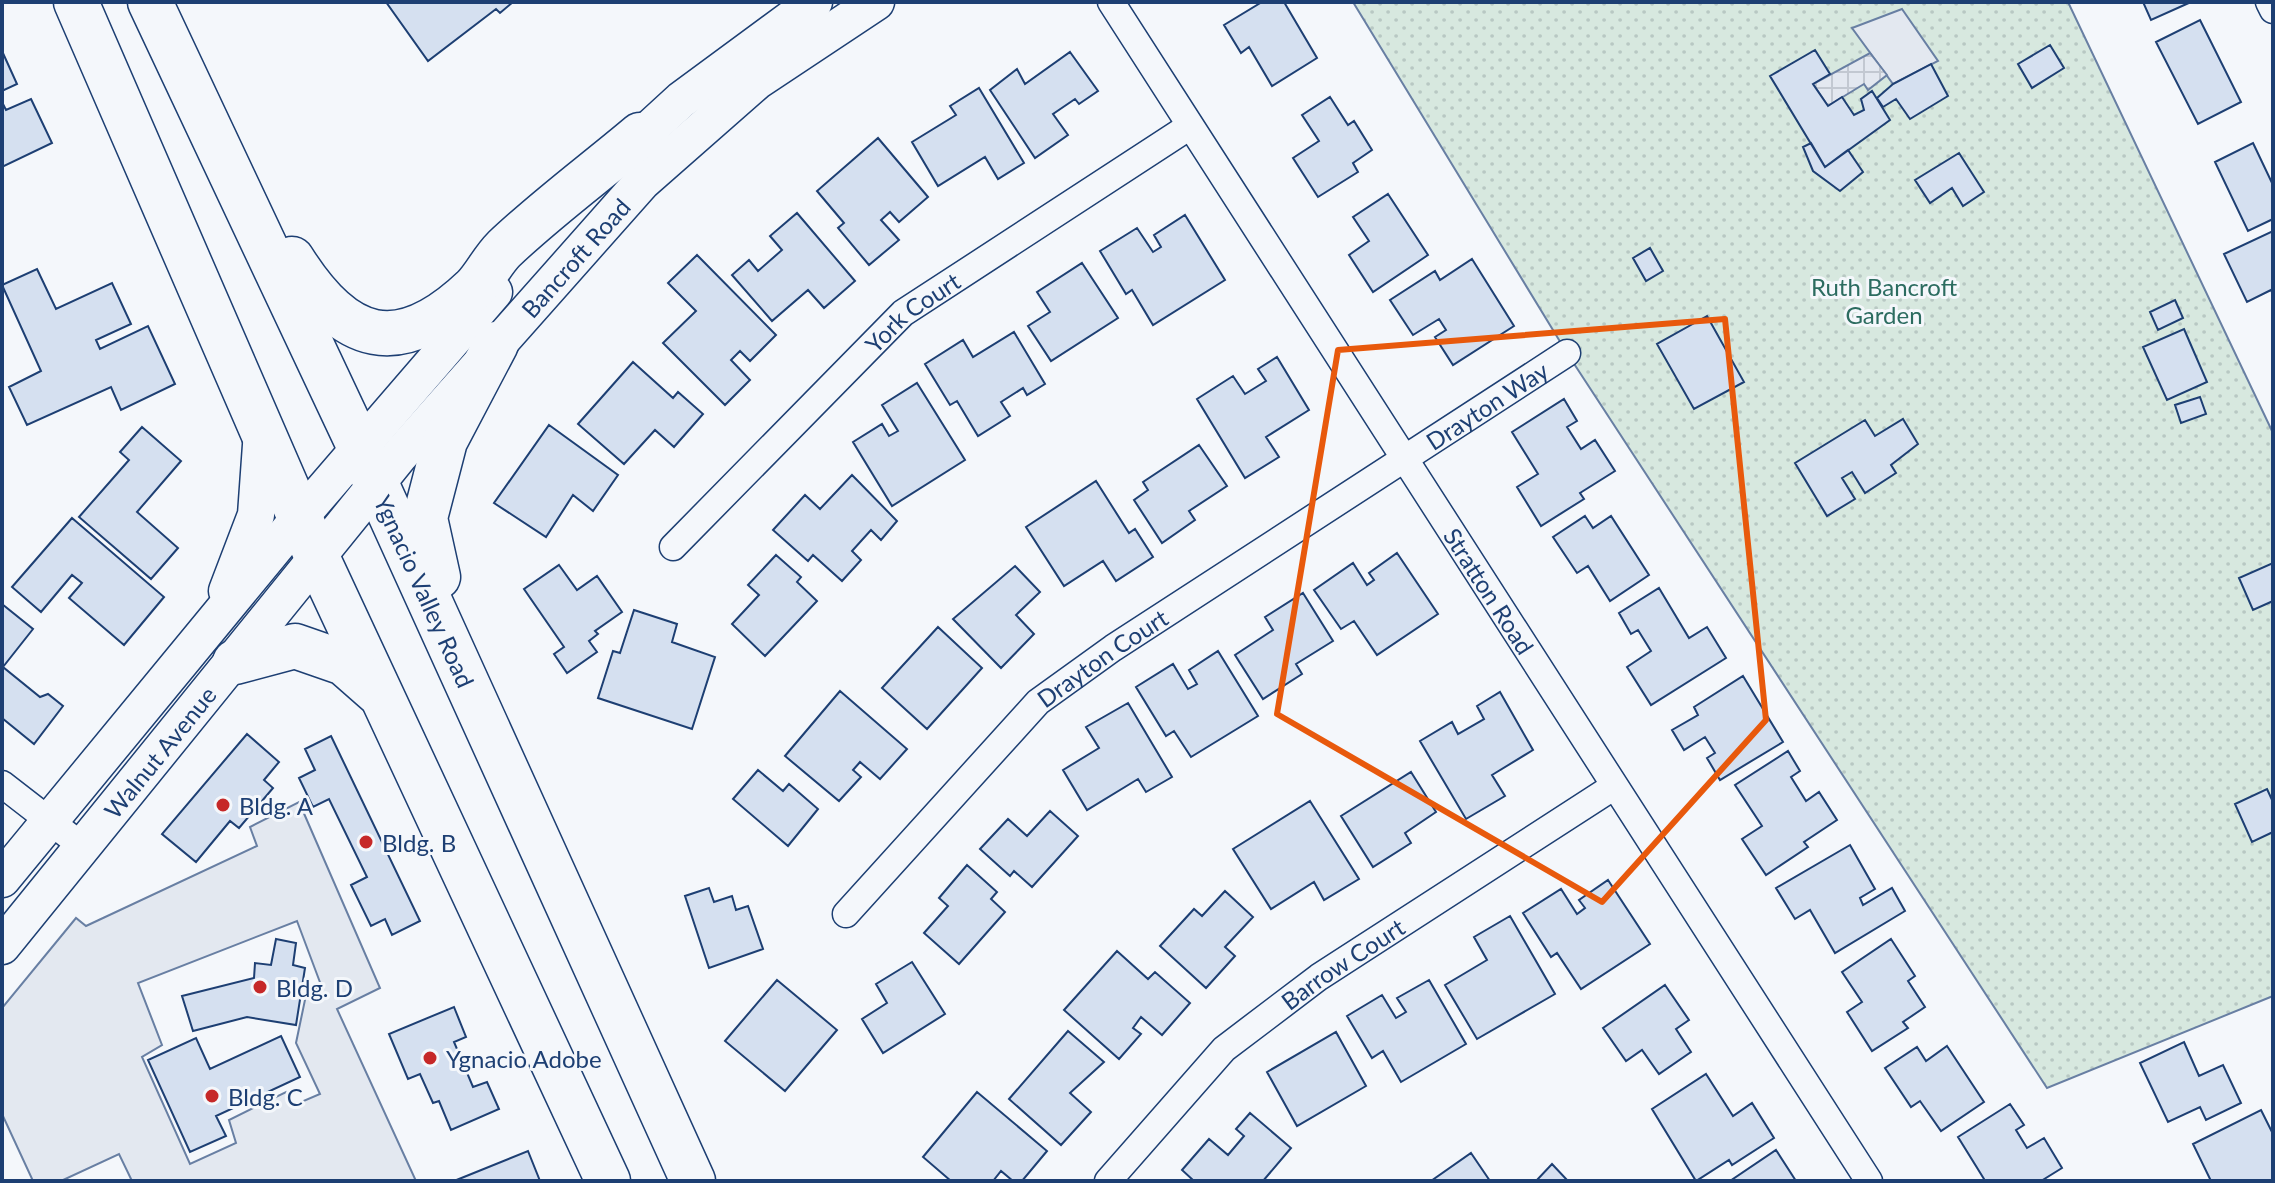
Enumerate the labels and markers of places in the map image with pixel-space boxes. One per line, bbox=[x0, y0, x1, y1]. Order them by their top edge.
place label: Bldg. A bbox=[239, 791, 314, 820]
marker: Bldg. A bbox=[214, 796, 232, 814]
place label: Bldg. B bbox=[382, 828, 456, 857]
marker: Bldg. B bbox=[357, 833, 375, 851]
place label: Bldg. D bbox=[276, 973, 353, 1002]
marker: Bldg. D bbox=[251, 978, 269, 996]
place label: Ygnacio Adobe bbox=[446, 1044, 602, 1073]
marker: Ygnacio Adobe bbox=[421, 1049, 439, 1067]
place label: Bldg. C bbox=[228, 1082, 303, 1111]
marker: Bldg. C bbox=[203, 1087, 221, 1105]

